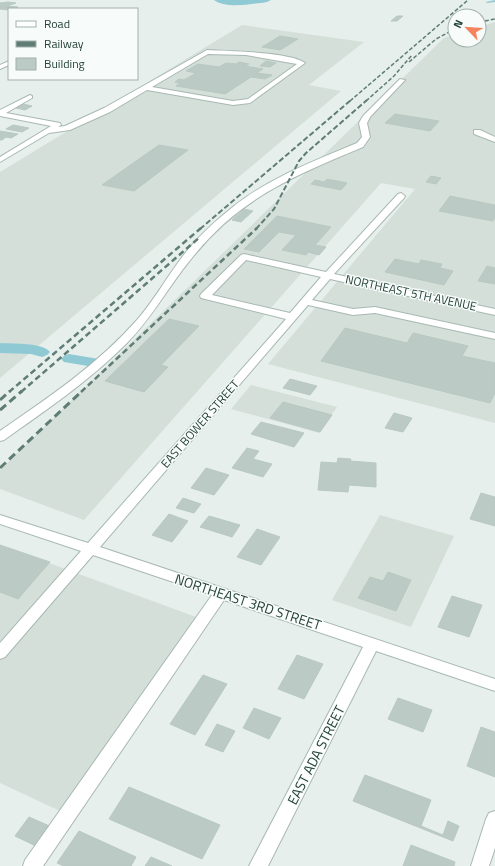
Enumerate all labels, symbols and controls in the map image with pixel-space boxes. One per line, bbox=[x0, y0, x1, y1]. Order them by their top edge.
legend bbox=[8, 8, 138, 80]
north arrow bbox=[447, 8, 487, 48]
text: Road bbox=[44, 14, 70, 33]
text: N bbox=[449, 17, 467, 31]
text: Railway bbox=[44, 34, 84, 53]
text: Building bbox=[44, 54, 85, 73]
street label: NORTHEAST 5TH AVENUE bbox=[344, 269, 479, 316]
street label: EAST BOWER STREET bbox=[156, 375, 244, 472]
street label: NORTHEAST 3RD STREET bbox=[172, 568, 325, 635]
street label: EAST ADA STREET bbox=[281, 701, 350, 808]

